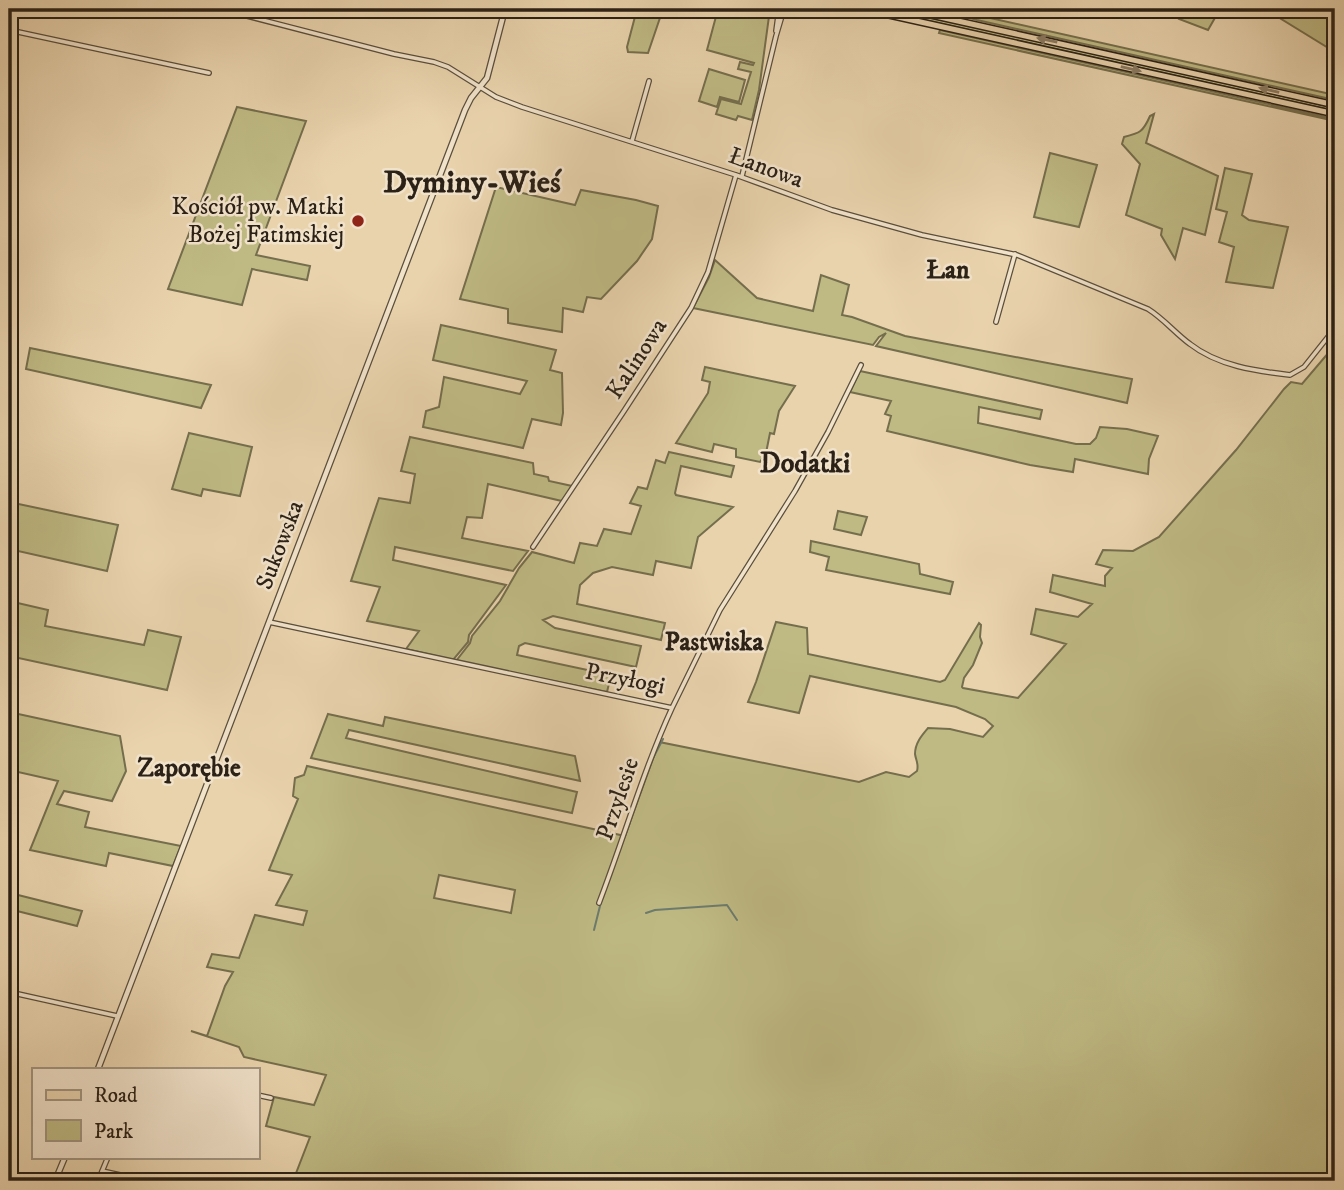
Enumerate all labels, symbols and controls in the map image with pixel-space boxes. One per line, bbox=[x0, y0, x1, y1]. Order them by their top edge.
one-way arrow bbox=[1036, 34, 1058, 45]
one-way arrow bbox=[1120, 63, 1142, 74]
one-way arrow bbox=[1258, 84, 1280, 95]
street label: Łanowa bbox=[725, 141, 808, 196]
district label: Dyminy-Wieś bbox=[383, 163, 562, 203]
place label: Kościół pw. Matki Bożej Fatimskiej bbox=[172, 192, 344, 250]
marker: Kościół pw. Matki Bożej Fatimskiej bbox=[350, 213, 366, 229]
district label: Łan bbox=[926, 254, 970, 287]
street label: Kalinowa bbox=[600, 312, 675, 405]
district label: Dodatki bbox=[760, 446, 850, 481]
street label: Sukowska bbox=[249, 495, 311, 594]
district label: Pastwiska bbox=[664, 626, 764, 659]
street label: Przyłogi bbox=[582, 657, 668, 701]
district label: Zaporębie bbox=[137, 752, 241, 785]
street label: Przylesie bbox=[590, 754, 646, 844]
legend bbox=[32, 1068, 259, 1158]
text: Road bbox=[94, 1083, 138, 1109]
text: Park bbox=[94, 1119, 134, 1145]

